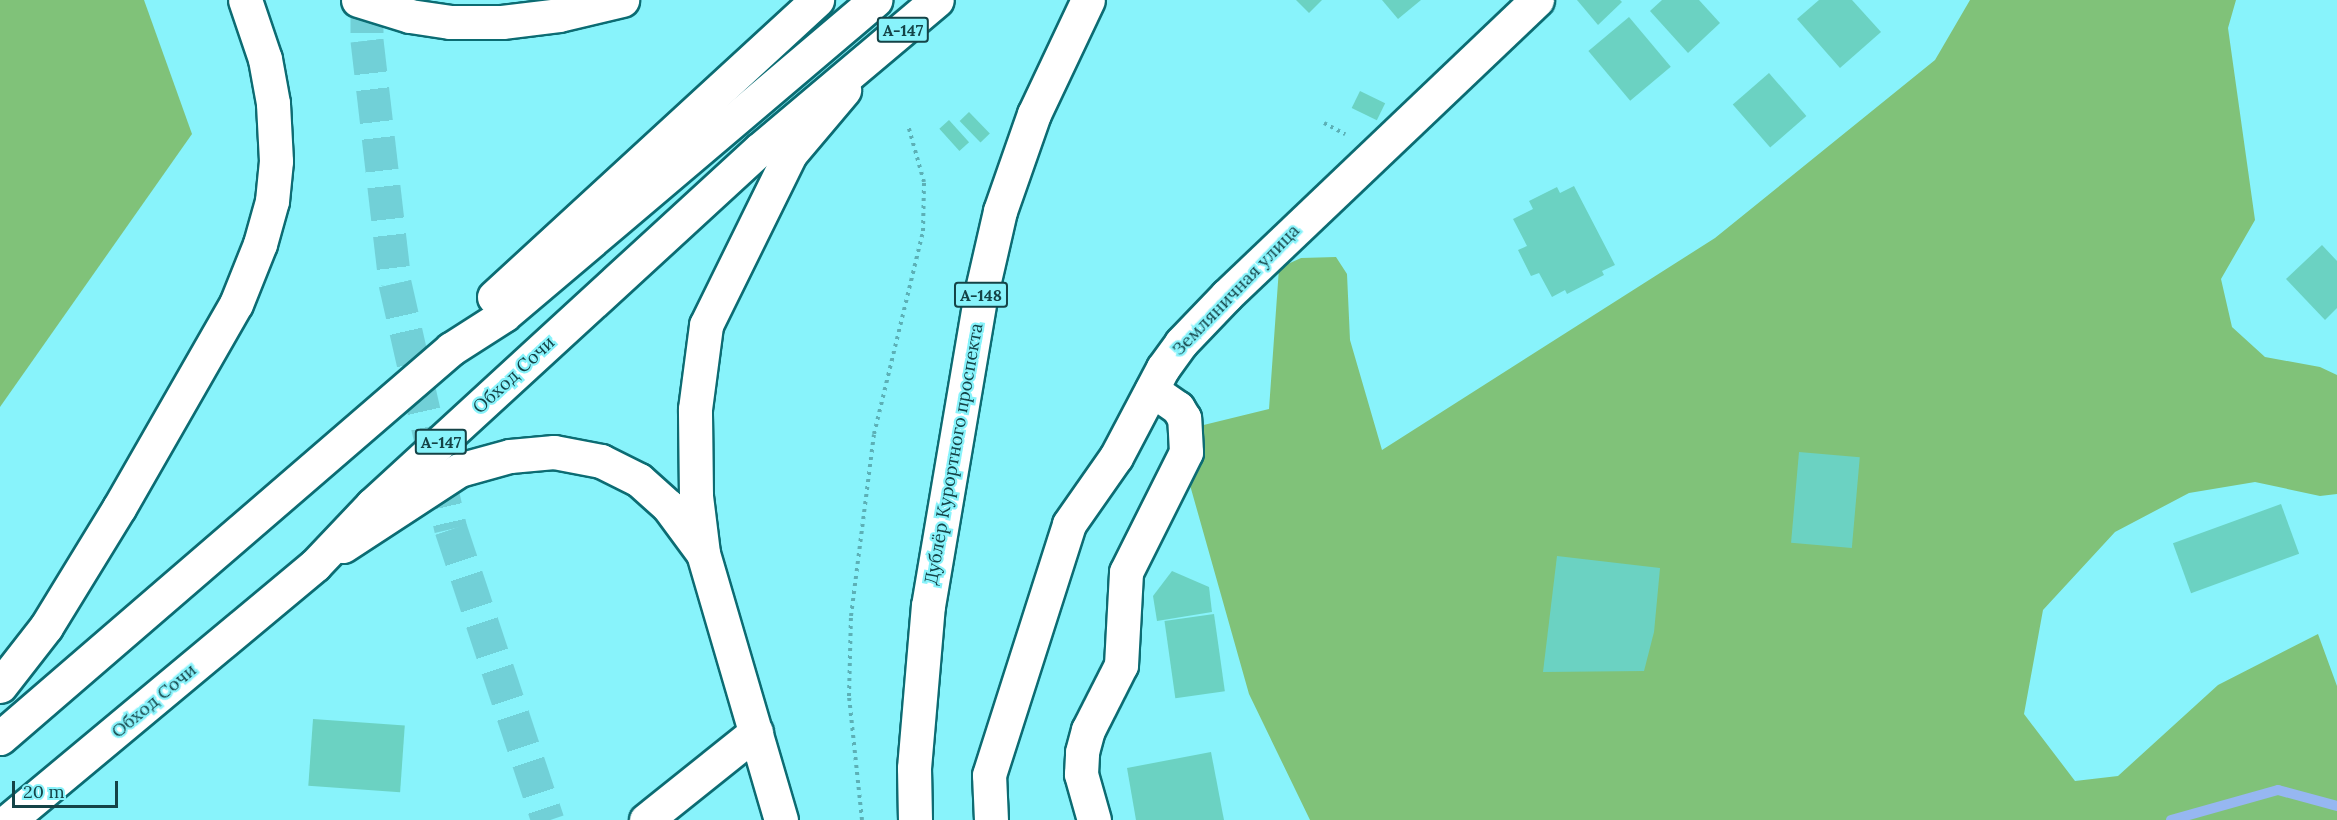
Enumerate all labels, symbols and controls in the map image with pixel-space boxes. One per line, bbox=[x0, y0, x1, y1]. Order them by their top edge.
road number: А-147 bbox=[876, 17, 930, 43]
street label: Земляничная улица bbox=[1168, 220, 1304, 360]
road number: А-148 bbox=[952, 282, 1010, 308]
street label: Дублёр Курортного проспекта bbox=[920, 321, 988, 587]
street label: Обход Сочи bbox=[469, 332, 559, 418]
road number: А-147 bbox=[414, 429, 468, 455]
street label: Обход Сочи bbox=[107, 659, 201, 743]
scale bar bbox=[15, 769, 122, 807]
text: 20 m bbox=[23, 780, 65, 803]

